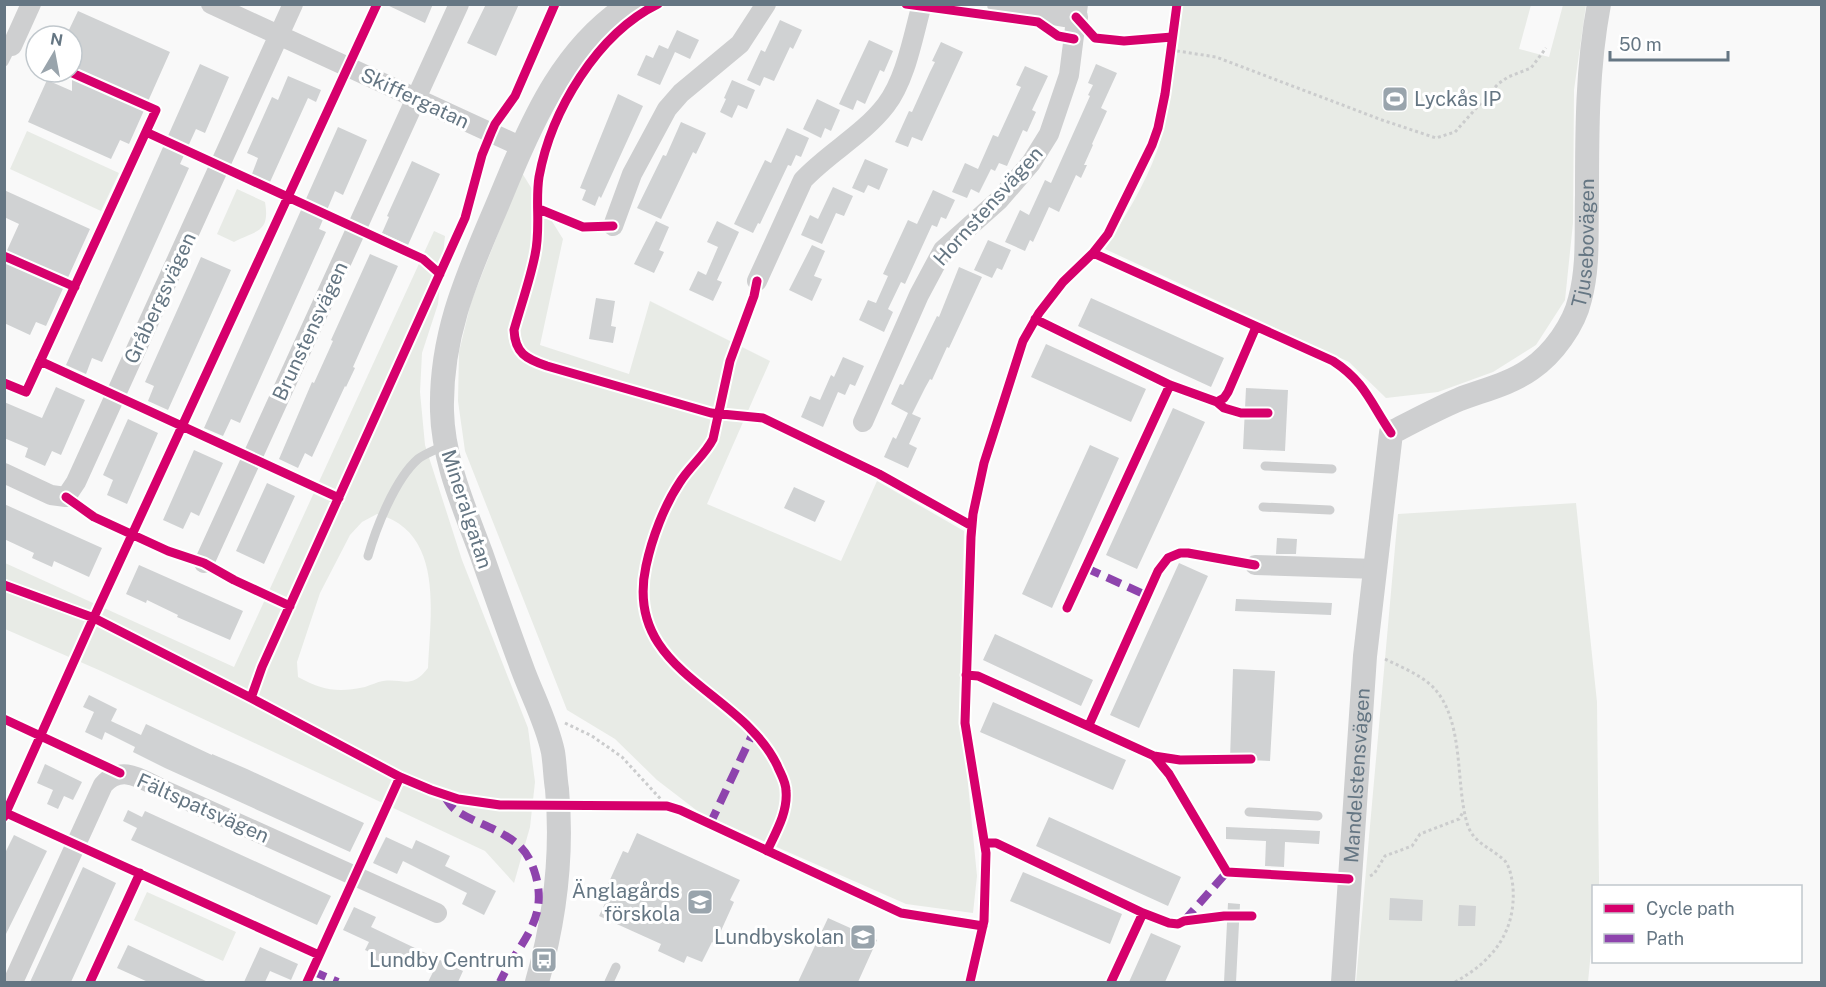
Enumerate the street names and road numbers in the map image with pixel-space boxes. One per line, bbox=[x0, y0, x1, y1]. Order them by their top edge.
street label: Skiffergatan bbox=[357, 62, 473, 134]
street label: Hornstensvägen bbox=[928, 142, 1048, 270]
street label: Tjusebovägen bbox=[1566, 178, 1599, 310]
street label: Gråbergsvägen bbox=[119, 229, 201, 367]
street label: Brunstensvägen bbox=[267, 258, 353, 404]
street label: Mineralgatan bbox=[436, 447, 498, 571]
street label: Mandelstensvägen bbox=[1339, 687, 1375, 864]
street label: Fältspatsvägen bbox=[133, 768, 273, 848]

